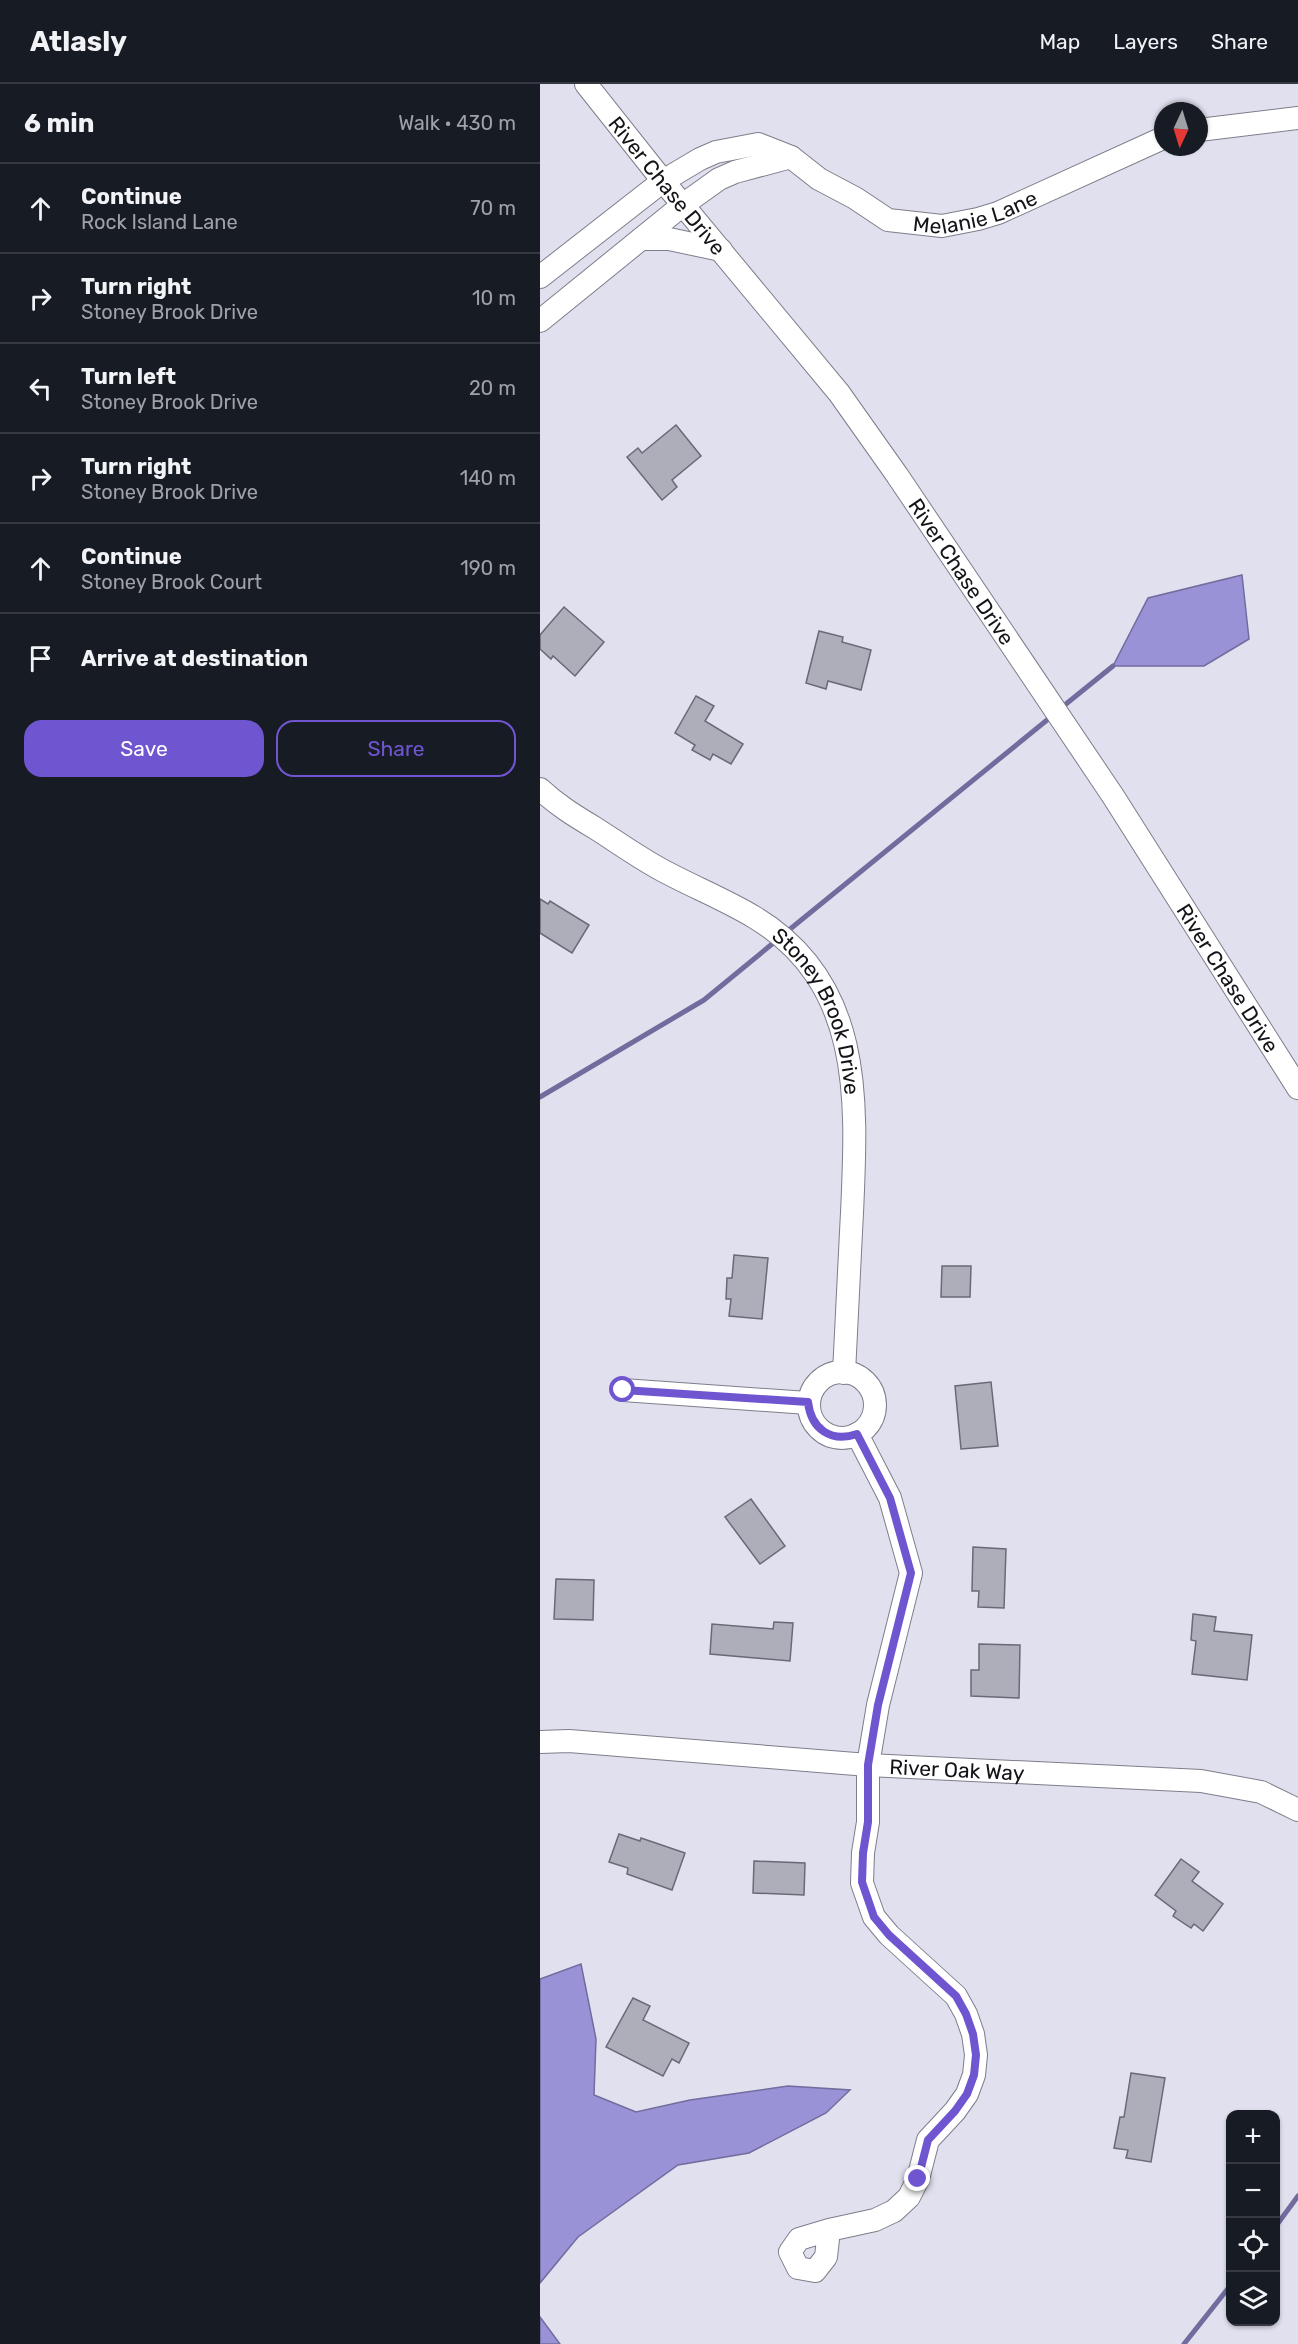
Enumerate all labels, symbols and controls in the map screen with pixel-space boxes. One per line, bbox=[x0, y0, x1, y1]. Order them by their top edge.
text: Atlasly bbox=[30, 25, 127, 58]
text: Map bbox=[1039, 29, 1080, 54]
text: Layers bbox=[1113, 29, 1178, 54]
text: Share bbox=[1211, 29, 1268, 54]
north arrow bbox=[1154, 102, 1208, 156]
text: 6 min bbox=[24, 108, 94, 139]
text: Walk · 430 m bbox=[398, 111, 516, 135]
street label: River Chase Drive bbox=[604, 111, 731, 260]
text: Continue bbox=[81, 183, 182, 210]
street label: Melanie Lane bbox=[912, 185, 1041, 238]
icon: ahead bbox=[24, 192, 57, 225]
text: 70 m bbox=[470, 196, 516, 220]
text: Rock Island Lane bbox=[81, 210, 238, 234]
text: Turn right bbox=[81, 273, 191, 300]
icon: right bbox=[24, 282, 57, 315]
text: 10 m bbox=[472, 286, 516, 310]
text: Stoney Brook Drive bbox=[81, 300, 258, 324]
text: Turn left bbox=[81, 363, 176, 390]
icon: left bbox=[24, 372, 57, 405]
text: 20 m bbox=[469, 376, 516, 400]
text: Stoney Brook Drive bbox=[81, 390, 258, 414]
text: Turn right bbox=[81, 453, 191, 480]
icon: right bbox=[24, 462, 57, 495]
text: 140 m bbox=[460, 466, 516, 490]
text: Stoney Brook Drive bbox=[81, 480, 258, 504]
street label: River Chase Drive bbox=[904, 493, 1020, 649]
text: Continue bbox=[81, 543, 182, 570]
icon: ahead bbox=[24, 552, 57, 585]
text: 190 m bbox=[460, 556, 516, 580]
text: Stoney Brook Court bbox=[81, 570, 262, 594]
icon: arrive bbox=[24, 642, 57, 675]
text: Arrive at destination bbox=[81, 645, 308, 672]
button: Save bbox=[24, 720, 264, 777]
button: Share bbox=[276, 720, 516, 777]
street label: River Chase Drive bbox=[1172, 899, 1285, 1057]
street label: Stoney Brook Drive bbox=[768, 922, 865, 1096]
route start bbox=[609, 1376, 635, 1402]
street label: River Oak Way bbox=[889, 1754, 1025, 1785]
map controls bbox=[1226, 2110, 1280, 2326]
button: + bbox=[1226, 2110, 1280, 2164]
button: − bbox=[1226, 2164, 1280, 2218]
route end bbox=[904, 2165, 930, 2191]
button: locate bbox=[1226, 2218, 1280, 2272]
button: layers bbox=[1226, 2272, 1280, 2326]

